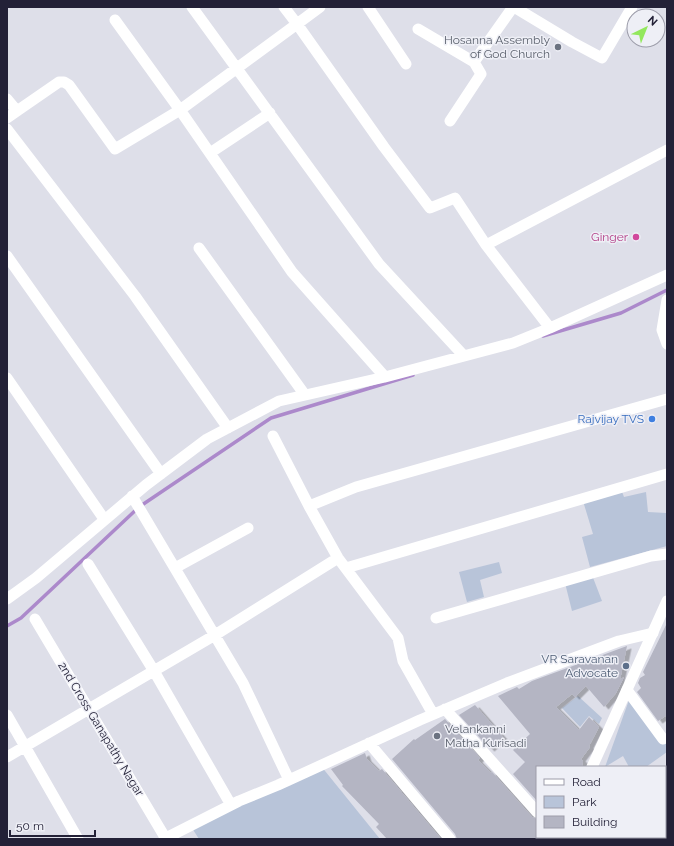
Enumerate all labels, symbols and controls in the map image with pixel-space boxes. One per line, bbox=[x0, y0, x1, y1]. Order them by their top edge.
north arrow bbox=[626, 8, 666, 48]
text: N bbox=[645, 13, 660, 29]
place label: Hosanna Assembly of God Church bbox=[444, 33, 550, 61]
marker: Hosanna Assembly of God Church bbox=[553, 42, 563, 52]
place label: Ginger bbox=[591, 230, 629, 244]
marker: Ginger bbox=[631, 232, 641, 242]
place label: Rajvijay TVS bbox=[578, 412, 644, 426]
marker: Rajvijay TVS bbox=[647, 414, 657, 424]
place label: VR Saravanan Advocate bbox=[541, 652, 618, 680]
street label: 2nd Cross Ganapathy Nagar bbox=[55, 659, 147, 799]
marker: VR Saravanan Advocate bbox=[621, 661, 631, 671]
place label: Velankanni Matha Kurisadi bbox=[445, 722, 526, 750]
marker: Velankanni Matha Kurisadi bbox=[432, 731, 442, 741]
legend bbox=[536, 766, 666, 838]
text: Road bbox=[572, 775, 601, 789]
text: Park bbox=[572, 795, 597, 809]
scale bar bbox=[10, 812, 95, 838]
text: Building bbox=[572, 815, 618, 829]
text: 50 m bbox=[16, 819, 44, 833]

